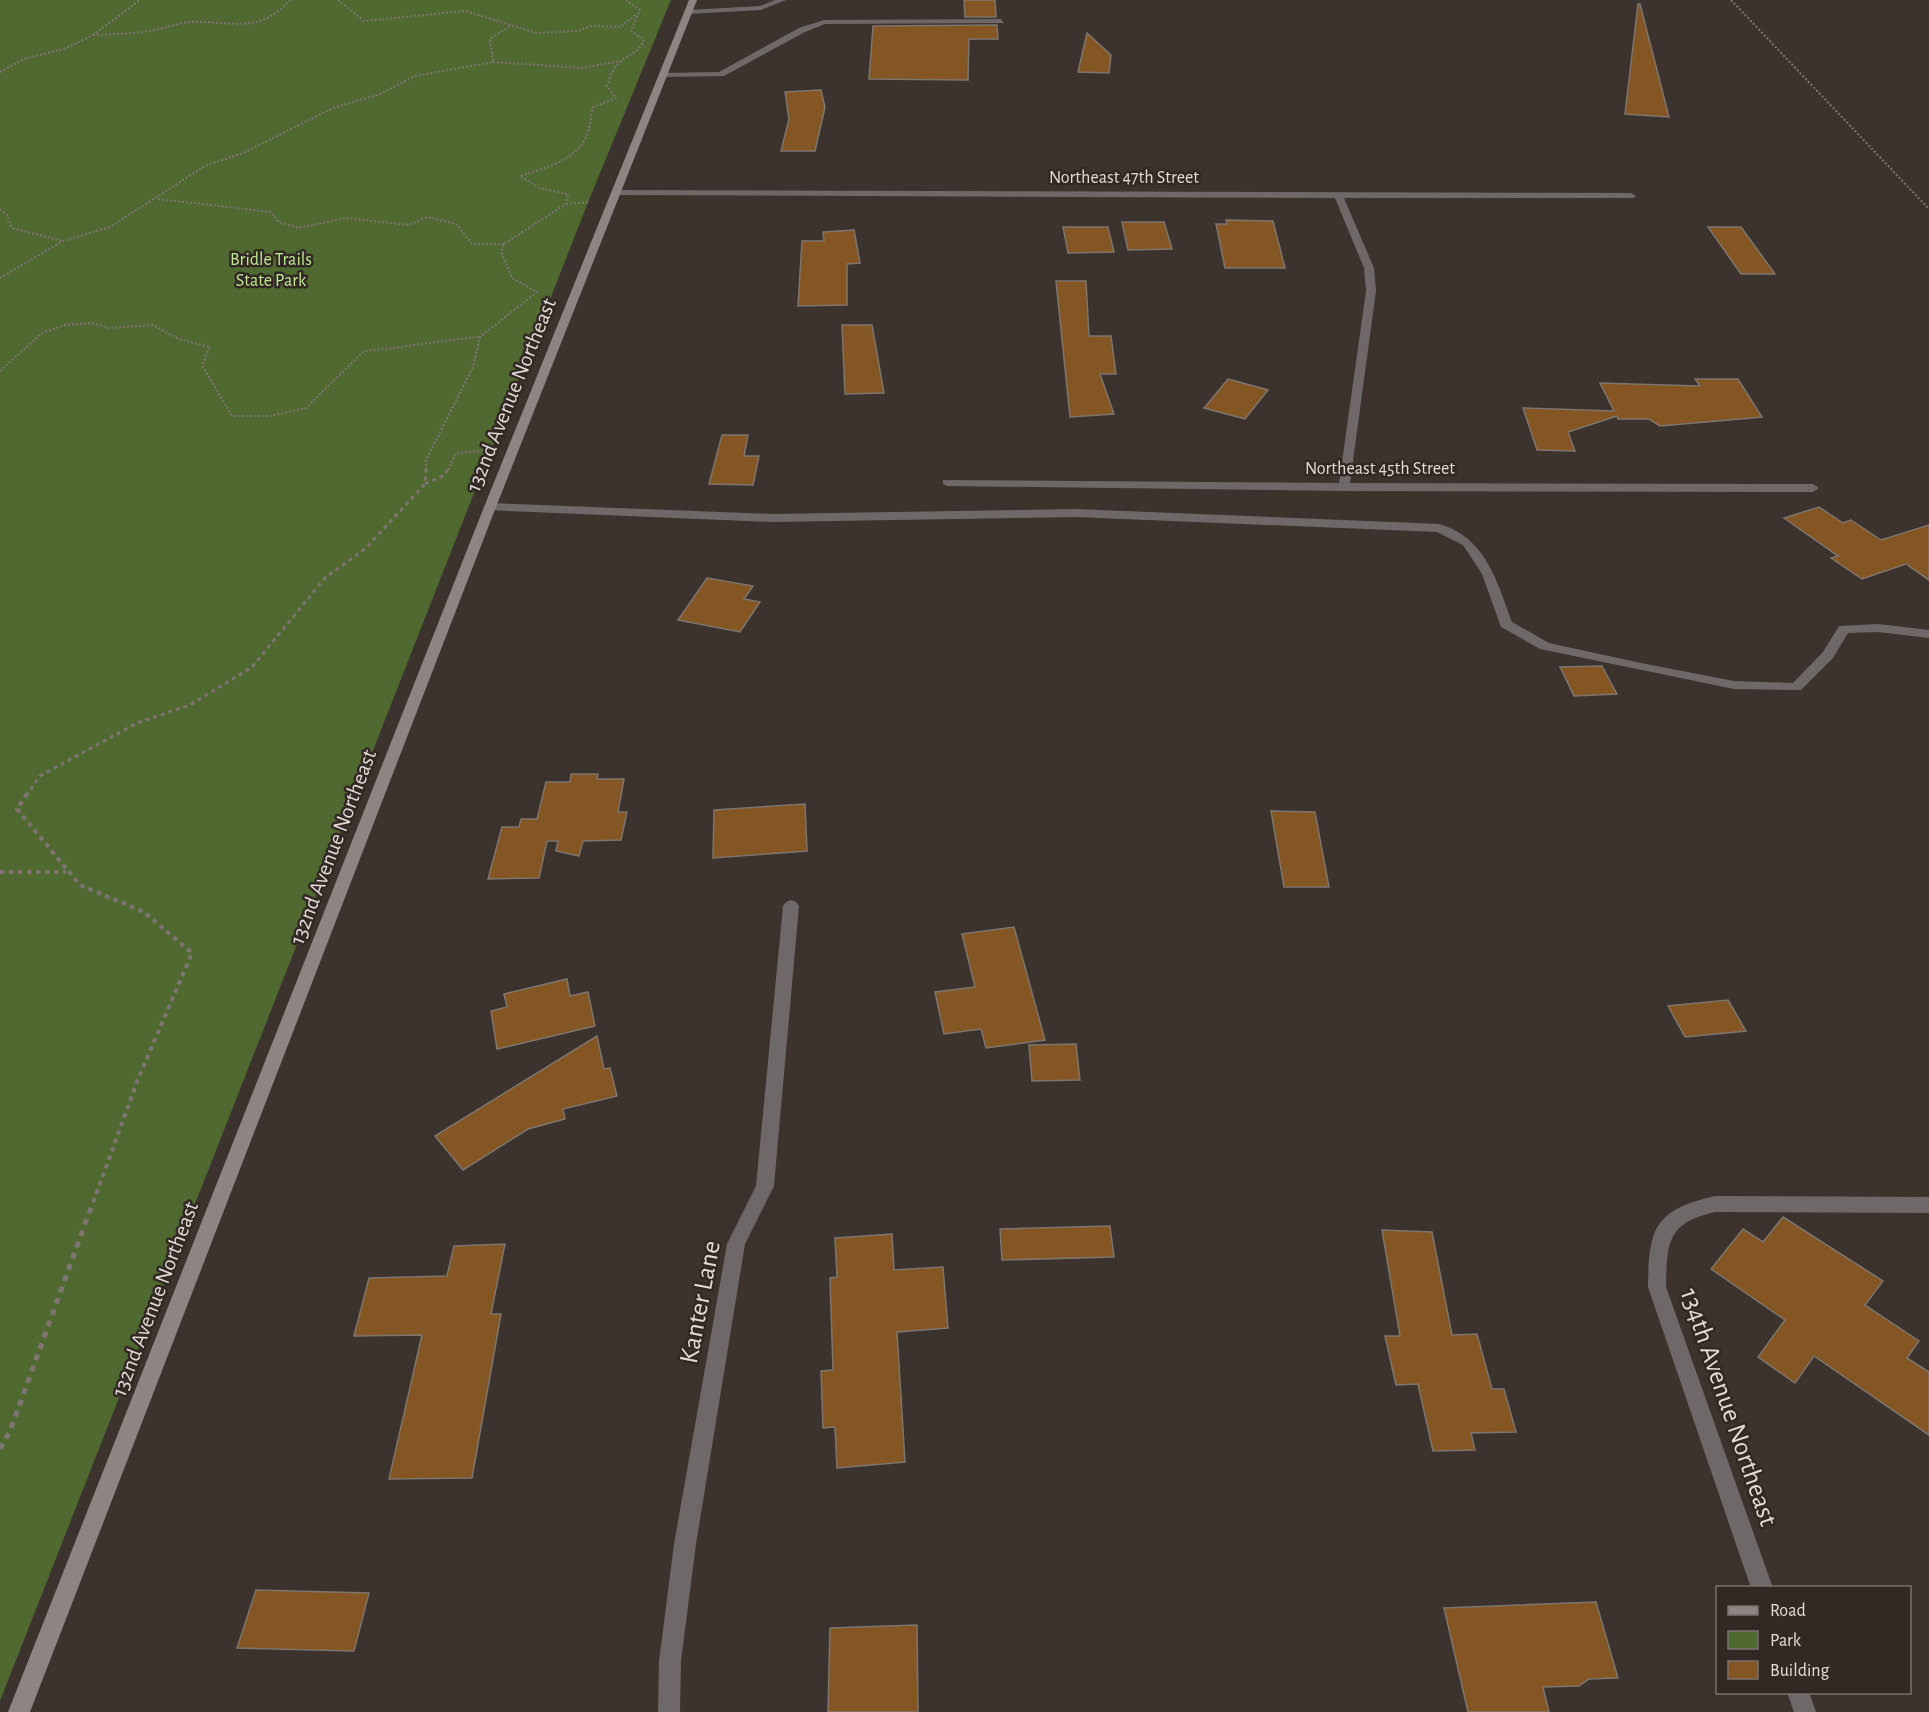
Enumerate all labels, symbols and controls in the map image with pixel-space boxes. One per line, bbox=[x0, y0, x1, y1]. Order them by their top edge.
street label: Northeast 47th Street bbox=[1049, 169, 1199, 187]
park label: Bridle Trails State Park bbox=[230, 251, 312, 290]
street label: 132nd Avenue Northeast bbox=[462, 295, 560, 495]
street label: Northeast 45th Street bbox=[1305, 460, 1455, 478]
street label: 132nd Avenue Northeast bbox=[286, 746, 380, 948]
street label: 132nd Avenue Northeast bbox=[108, 1198, 202, 1400]
street label: Kanter Lane bbox=[675, 1238, 725, 1366]
street label: 134th Avenue Northeast bbox=[1676, 1285, 1782, 1530]
legend bbox=[1716, 1586, 1911, 1694]
text: Road bbox=[1770, 1602, 1806, 1620]
text: Park bbox=[1770, 1632, 1802, 1650]
text: Building bbox=[1770, 1662, 1830, 1680]

